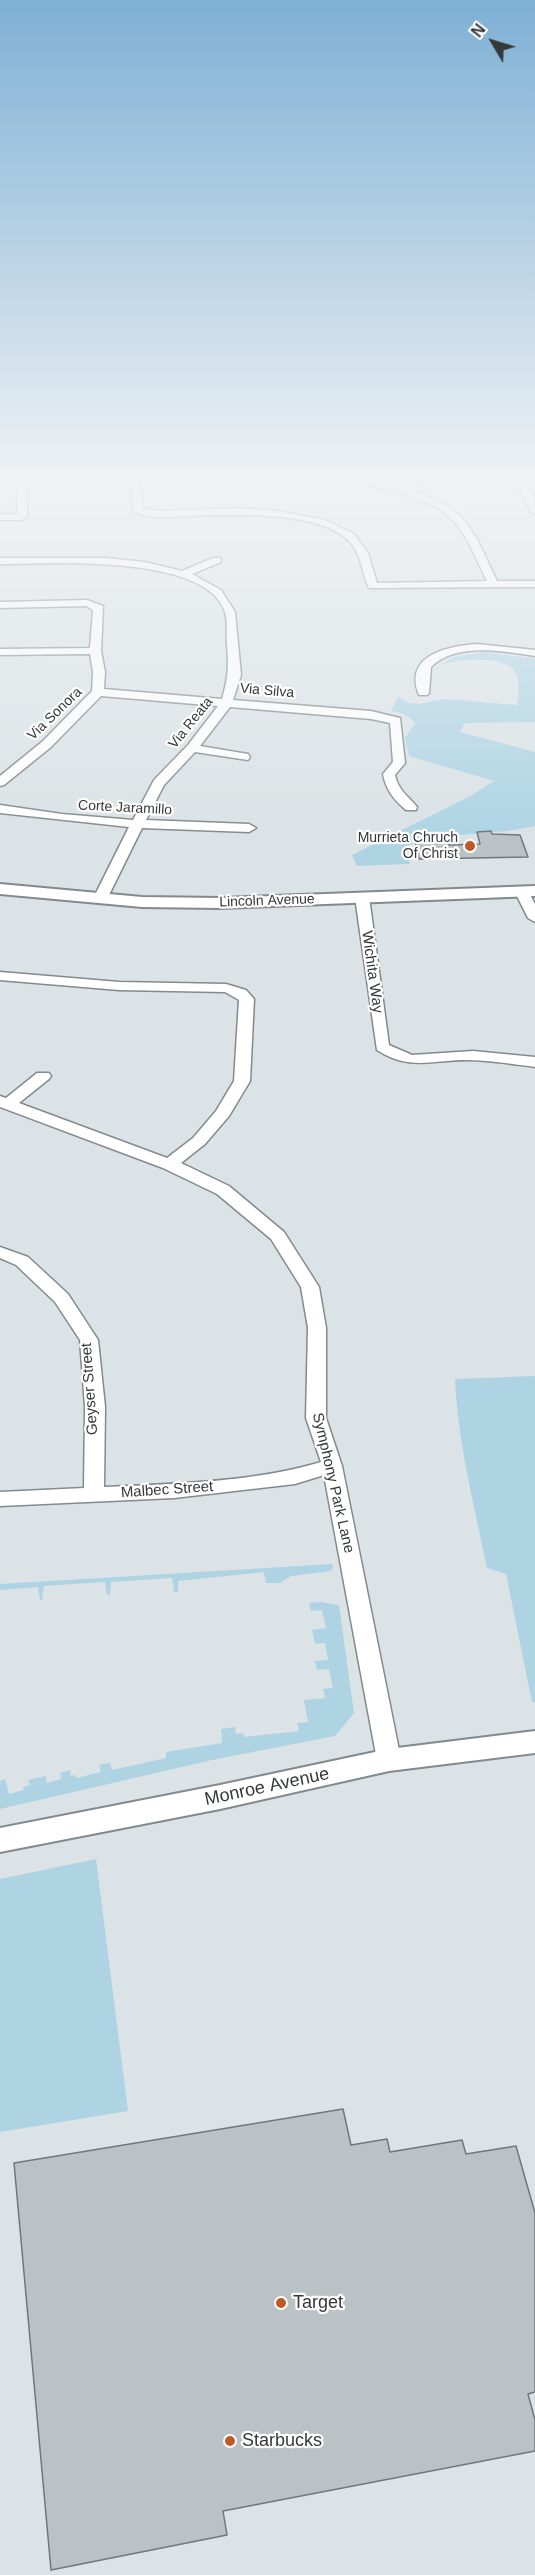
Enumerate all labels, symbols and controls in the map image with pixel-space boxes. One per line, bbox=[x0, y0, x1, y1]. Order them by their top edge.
north arrow bbox=[463, 12, 523, 72]
text: N bbox=[468, 21, 489, 40]
street label: Via Silva bbox=[239, 680, 295, 702]
street label: Via Sonora bbox=[24, 684, 86, 744]
street label: Via Reata bbox=[165, 694, 217, 752]
street label: Corte Jaramillo bbox=[78, 797, 172, 819]
place label: Murrieta Chruch Of Christ bbox=[358, 830, 458, 862]
marker: Murrieta Chruch Of Christ bbox=[463, 839, 477, 853]
street label: Lincoln Avenue bbox=[219, 891, 315, 911]
street label: Wichita Way bbox=[357, 930, 387, 1014]
street label: Geyser Street bbox=[78, 1342, 102, 1436]
street label: Symphony Park Lane bbox=[308, 1411, 358, 1555]
street label: Malbec Street bbox=[120, 1478, 214, 1502]
street label: Monroe Avenue bbox=[203, 1763, 331, 1811]
place label: Target bbox=[293, 2292, 343, 2314]
marker: Target bbox=[274, 2296, 288, 2310]
place label: Starbucks bbox=[242, 2430, 322, 2452]
marker: Starbucks bbox=[223, 2434, 237, 2448]

